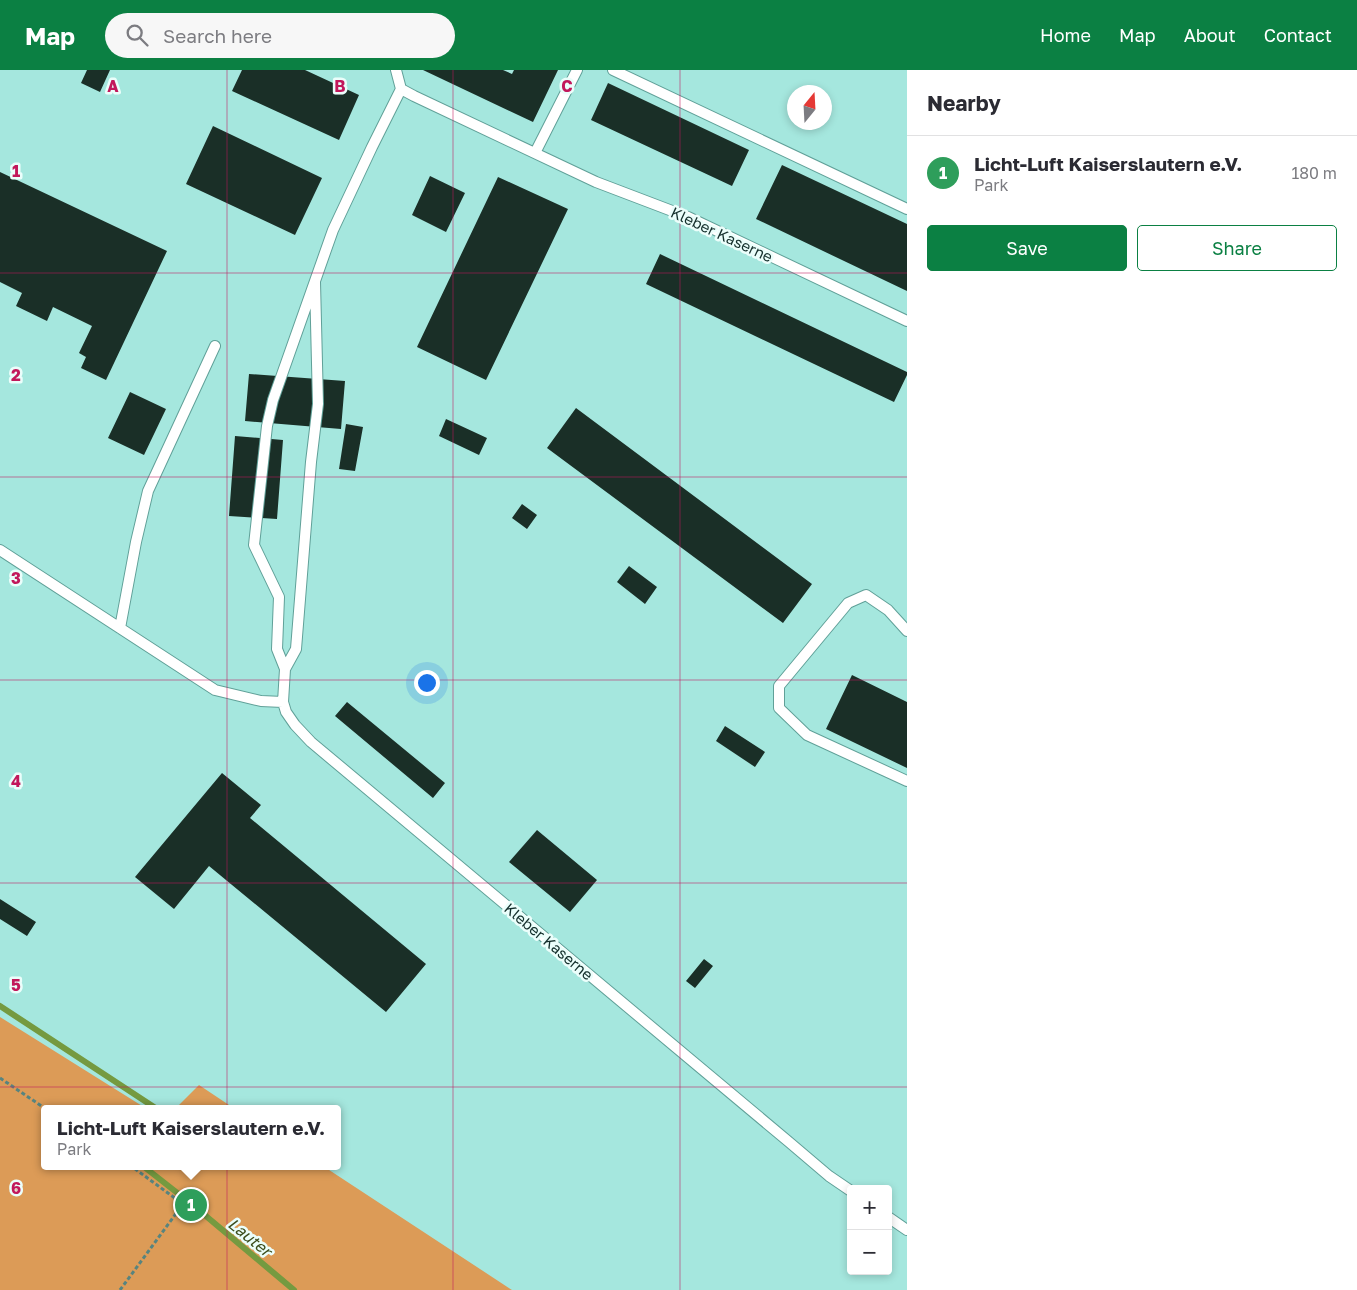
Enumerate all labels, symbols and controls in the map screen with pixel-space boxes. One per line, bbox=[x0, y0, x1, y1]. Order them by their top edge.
search box bbox=[105, 13, 455, 58]
text: Map bbox=[25, 21, 75, 50]
icon: search bbox=[123, 21, 151, 49]
text: Search here bbox=[163, 24, 272, 47]
text: Home bbox=[1040, 24, 1091, 46]
text: Map bbox=[1119, 24, 1156, 46]
text: About bbox=[1184, 24, 1236, 46]
text: Contact bbox=[1264, 24, 1332, 46]
text: A bbox=[107, 76, 119, 96]
text: B bbox=[334, 76, 346, 96]
text: C bbox=[561, 76, 573, 96]
north arrow bbox=[787, 85, 832, 130]
text: Nearby bbox=[927, 90, 1001, 116]
text: Licht-Luft Kaiserslautern e.V. bbox=[974, 152, 1242, 175]
text: 1 bbox=[12, 161, 20, 181]
text: 1 bbox=[939, 163, 947, 183]
text: 180 m bbox=[1291, 163, 1337, 183]
text: Park bbox=[974, 175, 1009, 195]
street label: Kleber Kaserne bbox=[668, 203, 776, 266]
button: Save bbox=[927, 225, 1127, 271]
button: Share bbox=[1137, 225, 1337, 271]
text: 2 bbox=[11, 365, 21, 385]
text: 3 bbox=[11, 568, 21, 588]
your location bbox=[414, 670, 440, 696]
text: 4 bbox=[11, 771, 21, 791]
street label: Kleber Kaserne bbox=[501, 899, 597, 983]
text: 5 bbox=[11, 975, 21, 995]
popup bbox=[41, 1105, 341, 1170]
text: Licht-Luft Kaiserslautern e.V. bbox=[57, 1116, 325, 1139]
text: Park bbox=[57, 1139, 92, 1159]
text: 6 bbox=[11, 1178, 21, 1198]
map controls bbox=[847, 1185, 892, 1275]
button: + bbox=[847, 1185, 892, 1230]
pin: 1 bbox=[175, 1186, 207, 1224]
water label: Lauter bbox=[224, 1214, 278, 1262]
button: − bbox=[847, 1230, 892, 1275]

